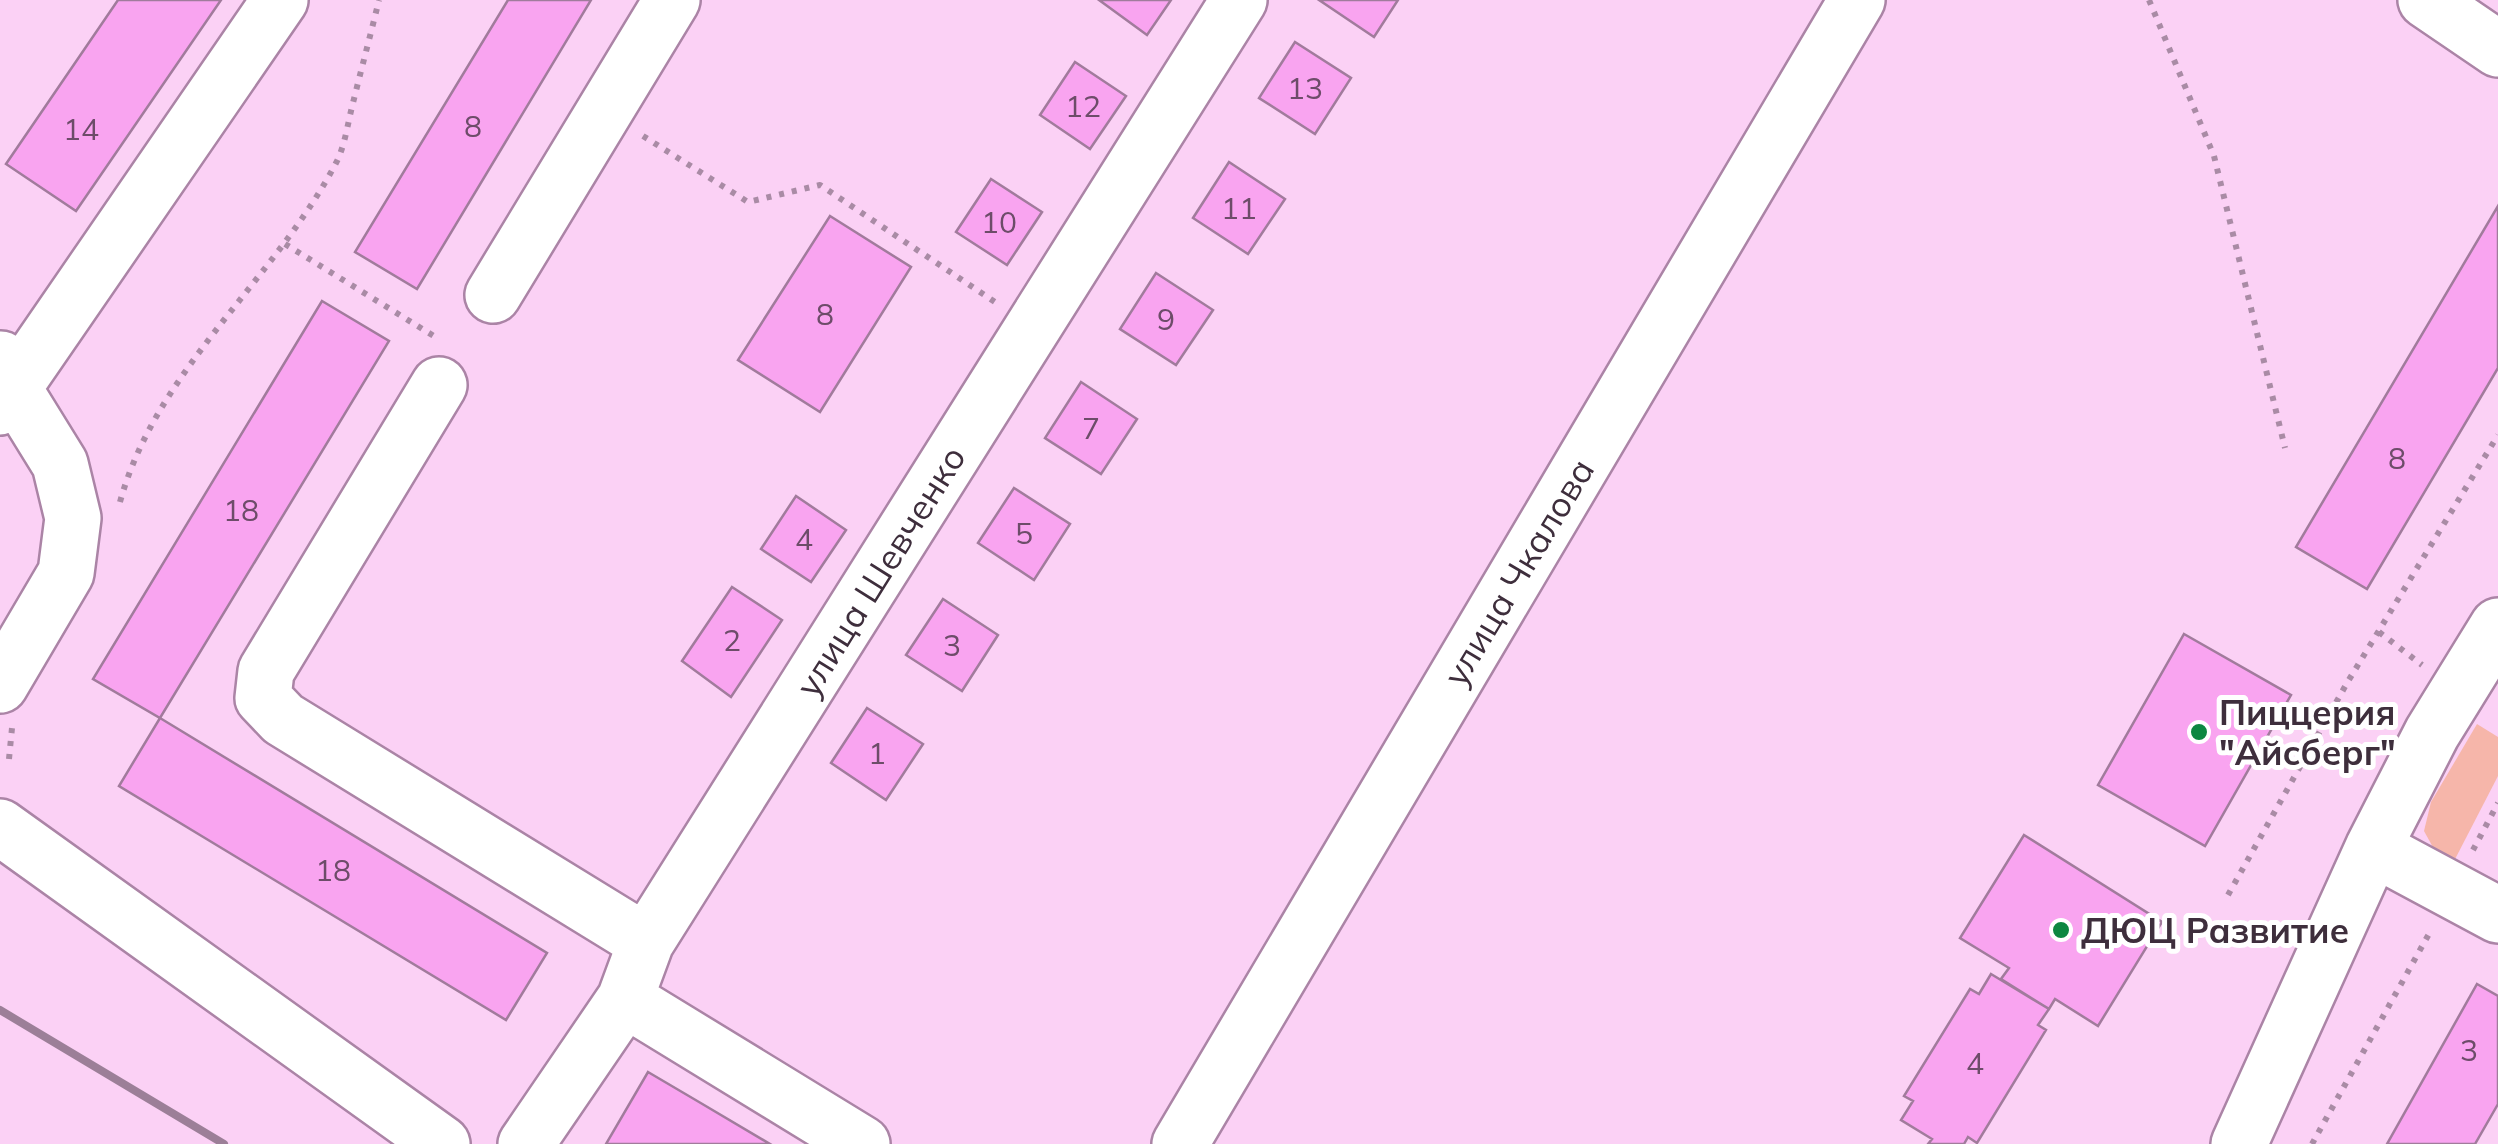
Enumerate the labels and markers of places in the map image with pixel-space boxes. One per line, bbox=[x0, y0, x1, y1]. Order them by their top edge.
place label: Пиццерия "Айсберг" bbox=[2219, 690, 2396, 774]
marker: Пиццерия "Айсберг" bbox=[2188, 721, 2210, 743]
place label: ДЮЦ Развитие bbox=[2081, 908, 2349, 952]
marker: ДЮЦ Развитие bbox=[2050, 919, 2072, 941]

